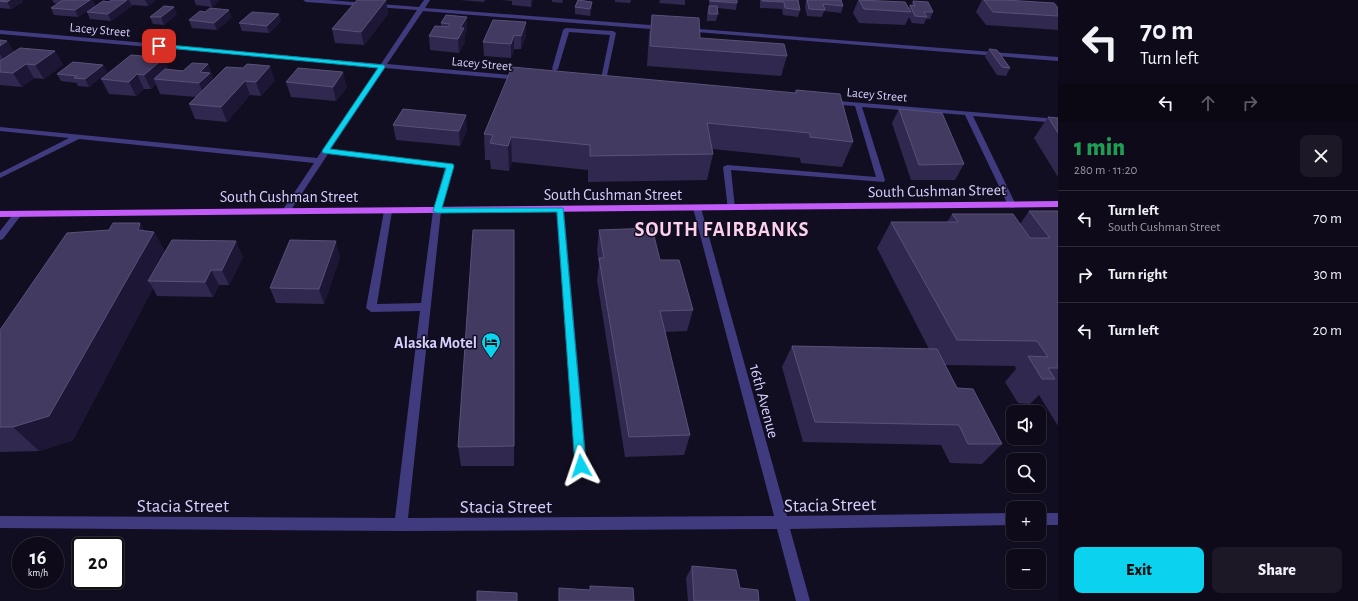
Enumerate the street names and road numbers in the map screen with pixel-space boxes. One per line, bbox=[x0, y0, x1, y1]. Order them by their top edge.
street label: Lacey Street bbox=[69, 21, 131, 40]
street label: Lacey Street bbox=[451, 55, 513, 74]
street label: Lacey Street bbox=[846, 86, 908, 105]
street label: South Cushman Street bbox=[868, 182, 1006, 200]
street label: South Cushman Street bbox=[544, 187, 682, 203]
street label: South Cushman Street bbox=[220, 189, 358, 205]
street label: 16th Avenue bbox=[747, 363, 782, 440]
street label: Stacia Street bbox=[784, 495, 876, 516]
street label: Stacia Street bbox=[137, 497, 229, 516]
street label: Stacia Street bbox=[460, 498, 552, 517]

